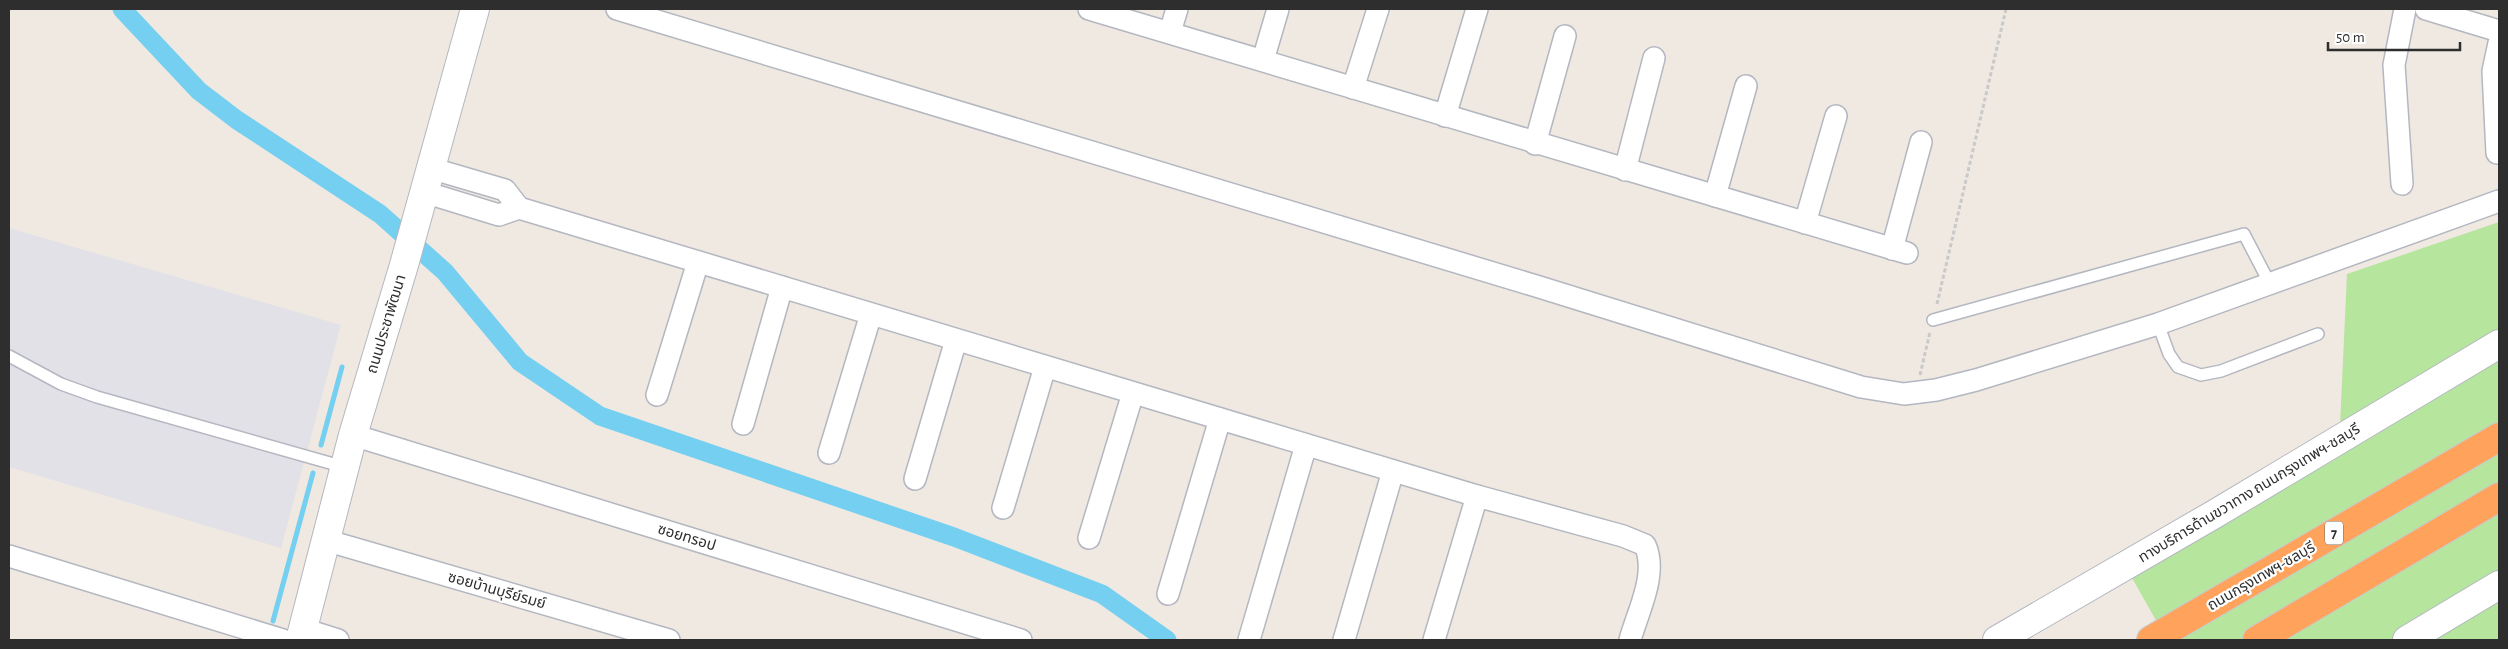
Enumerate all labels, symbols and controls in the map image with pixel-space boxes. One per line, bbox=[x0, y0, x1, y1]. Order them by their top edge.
scale bar bbox=[2328, 20, 2460, 52]
text: 50 m bbox=[2336, 30, 2365, 45]
street label: ถนนประชาพัฒนา bbox=[363, 273, 409, 375]
street label: ทางบริการด้านขวาทาง ถนนกรุงเทพฯ-ชลบุรี bbox=[2135, 420, 2363, 566]
street label: ซอยทรอป bbox=[656, 522, 718, 553]
road number: 7 bbox=[2325, 522, 2343, 544]
street label: ถนนกรุงเทพฯ-ชลบุรี bbox=[2204, 539, 2318, 614]
street label: ซอยบ้านบุรีย์รมย์ bbox=[446, 568, 548, 613]

